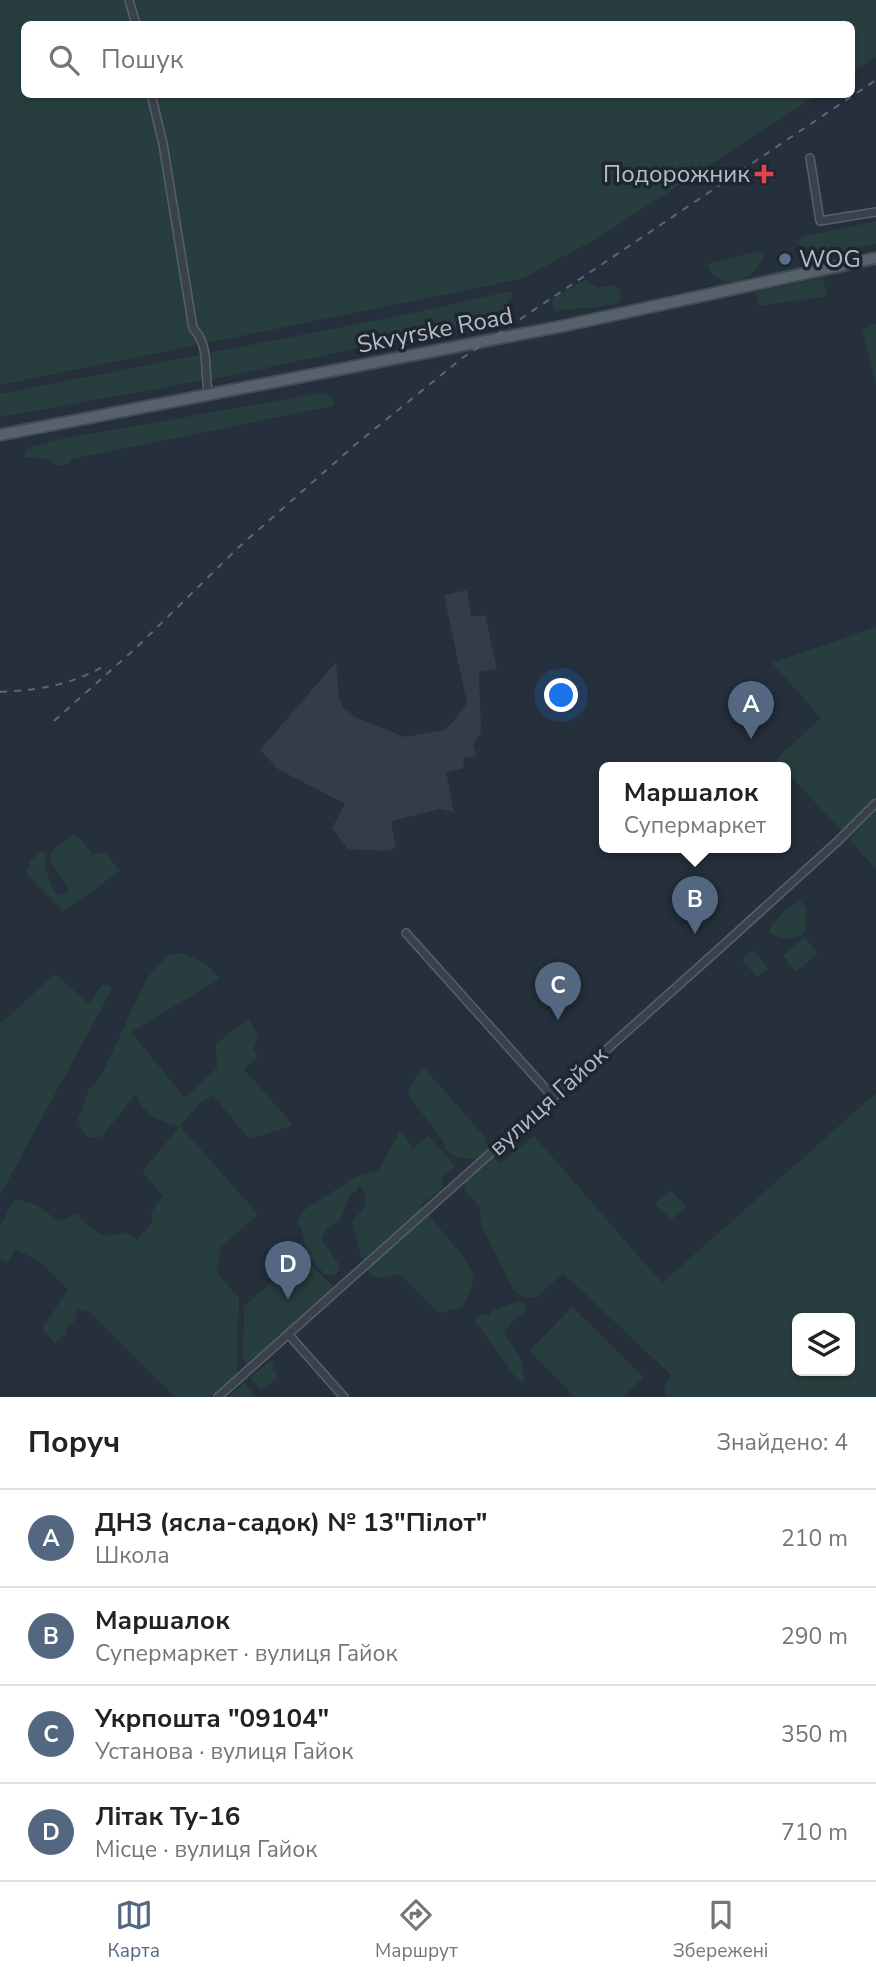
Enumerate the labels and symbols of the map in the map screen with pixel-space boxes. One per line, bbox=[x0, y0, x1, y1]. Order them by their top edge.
place label: Подорожник bbox=[603, 158, 750, 190]
marker: Подорожник bbox=[756, 166, 772, 182]
place label: WOG bbox=[799, 243, 861, 275]
marker: WOG bbox=[777, 251, 793, 267]
street label: Skvyrske Road bbox=[354, 299, 516, 361]
your location bbox=[544, 678, 578, 712]
pin: A bbox=[728, 681, 774, 739]
pin: B bbox=[672, 876, 718, 934]
pin: C bbox=[535, 962, 581, 1020]
street label: вулиця Гайок bbox=[482, 1039, 614, 1163]
pin: D bbox=[265, 1241, 311, 1299]

